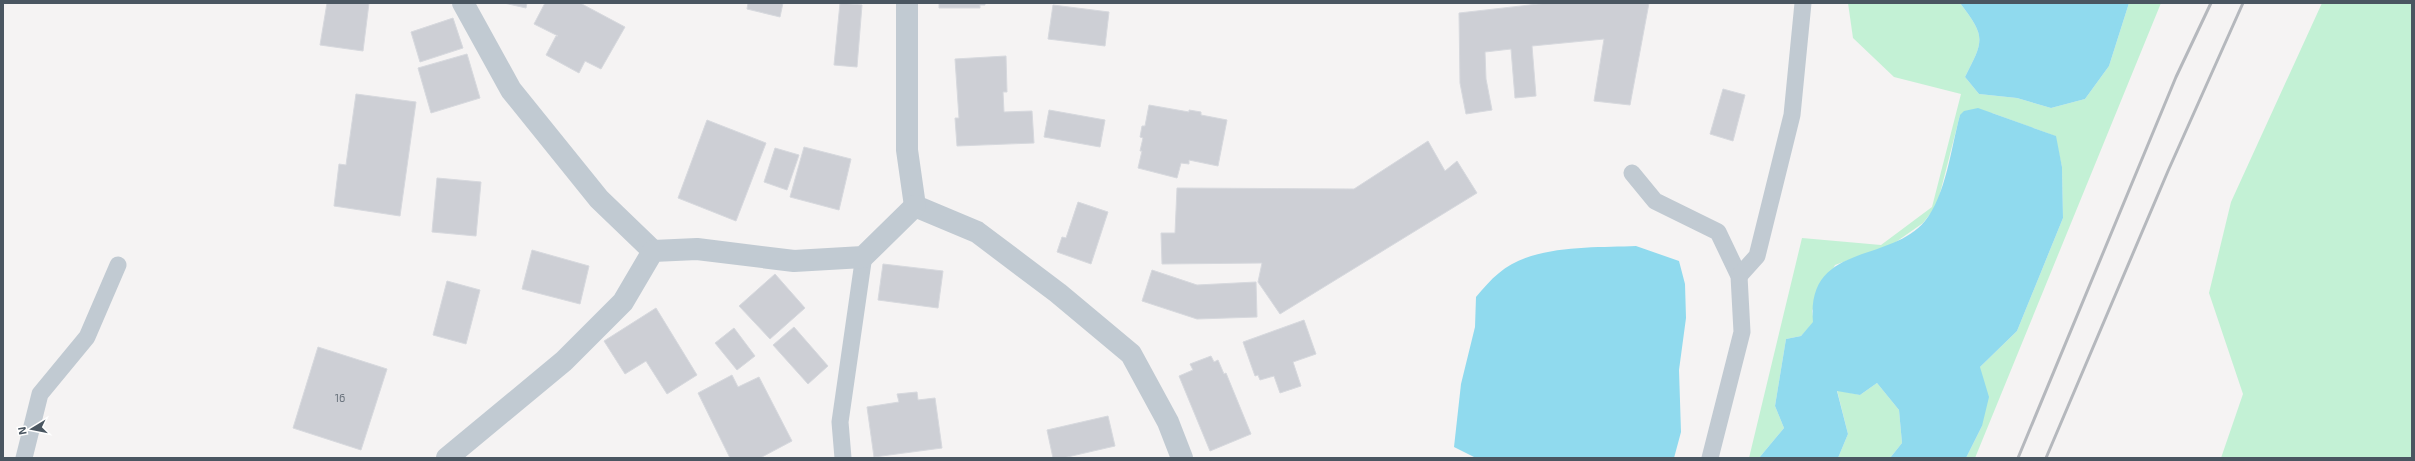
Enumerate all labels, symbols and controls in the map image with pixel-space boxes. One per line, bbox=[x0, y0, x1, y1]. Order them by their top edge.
house number: 16 bbox=[335, 391, 345, 404]
north arrow bbox=[12, 409, 52, 449]
text: N bbox=[15, 426, 29, 436]

